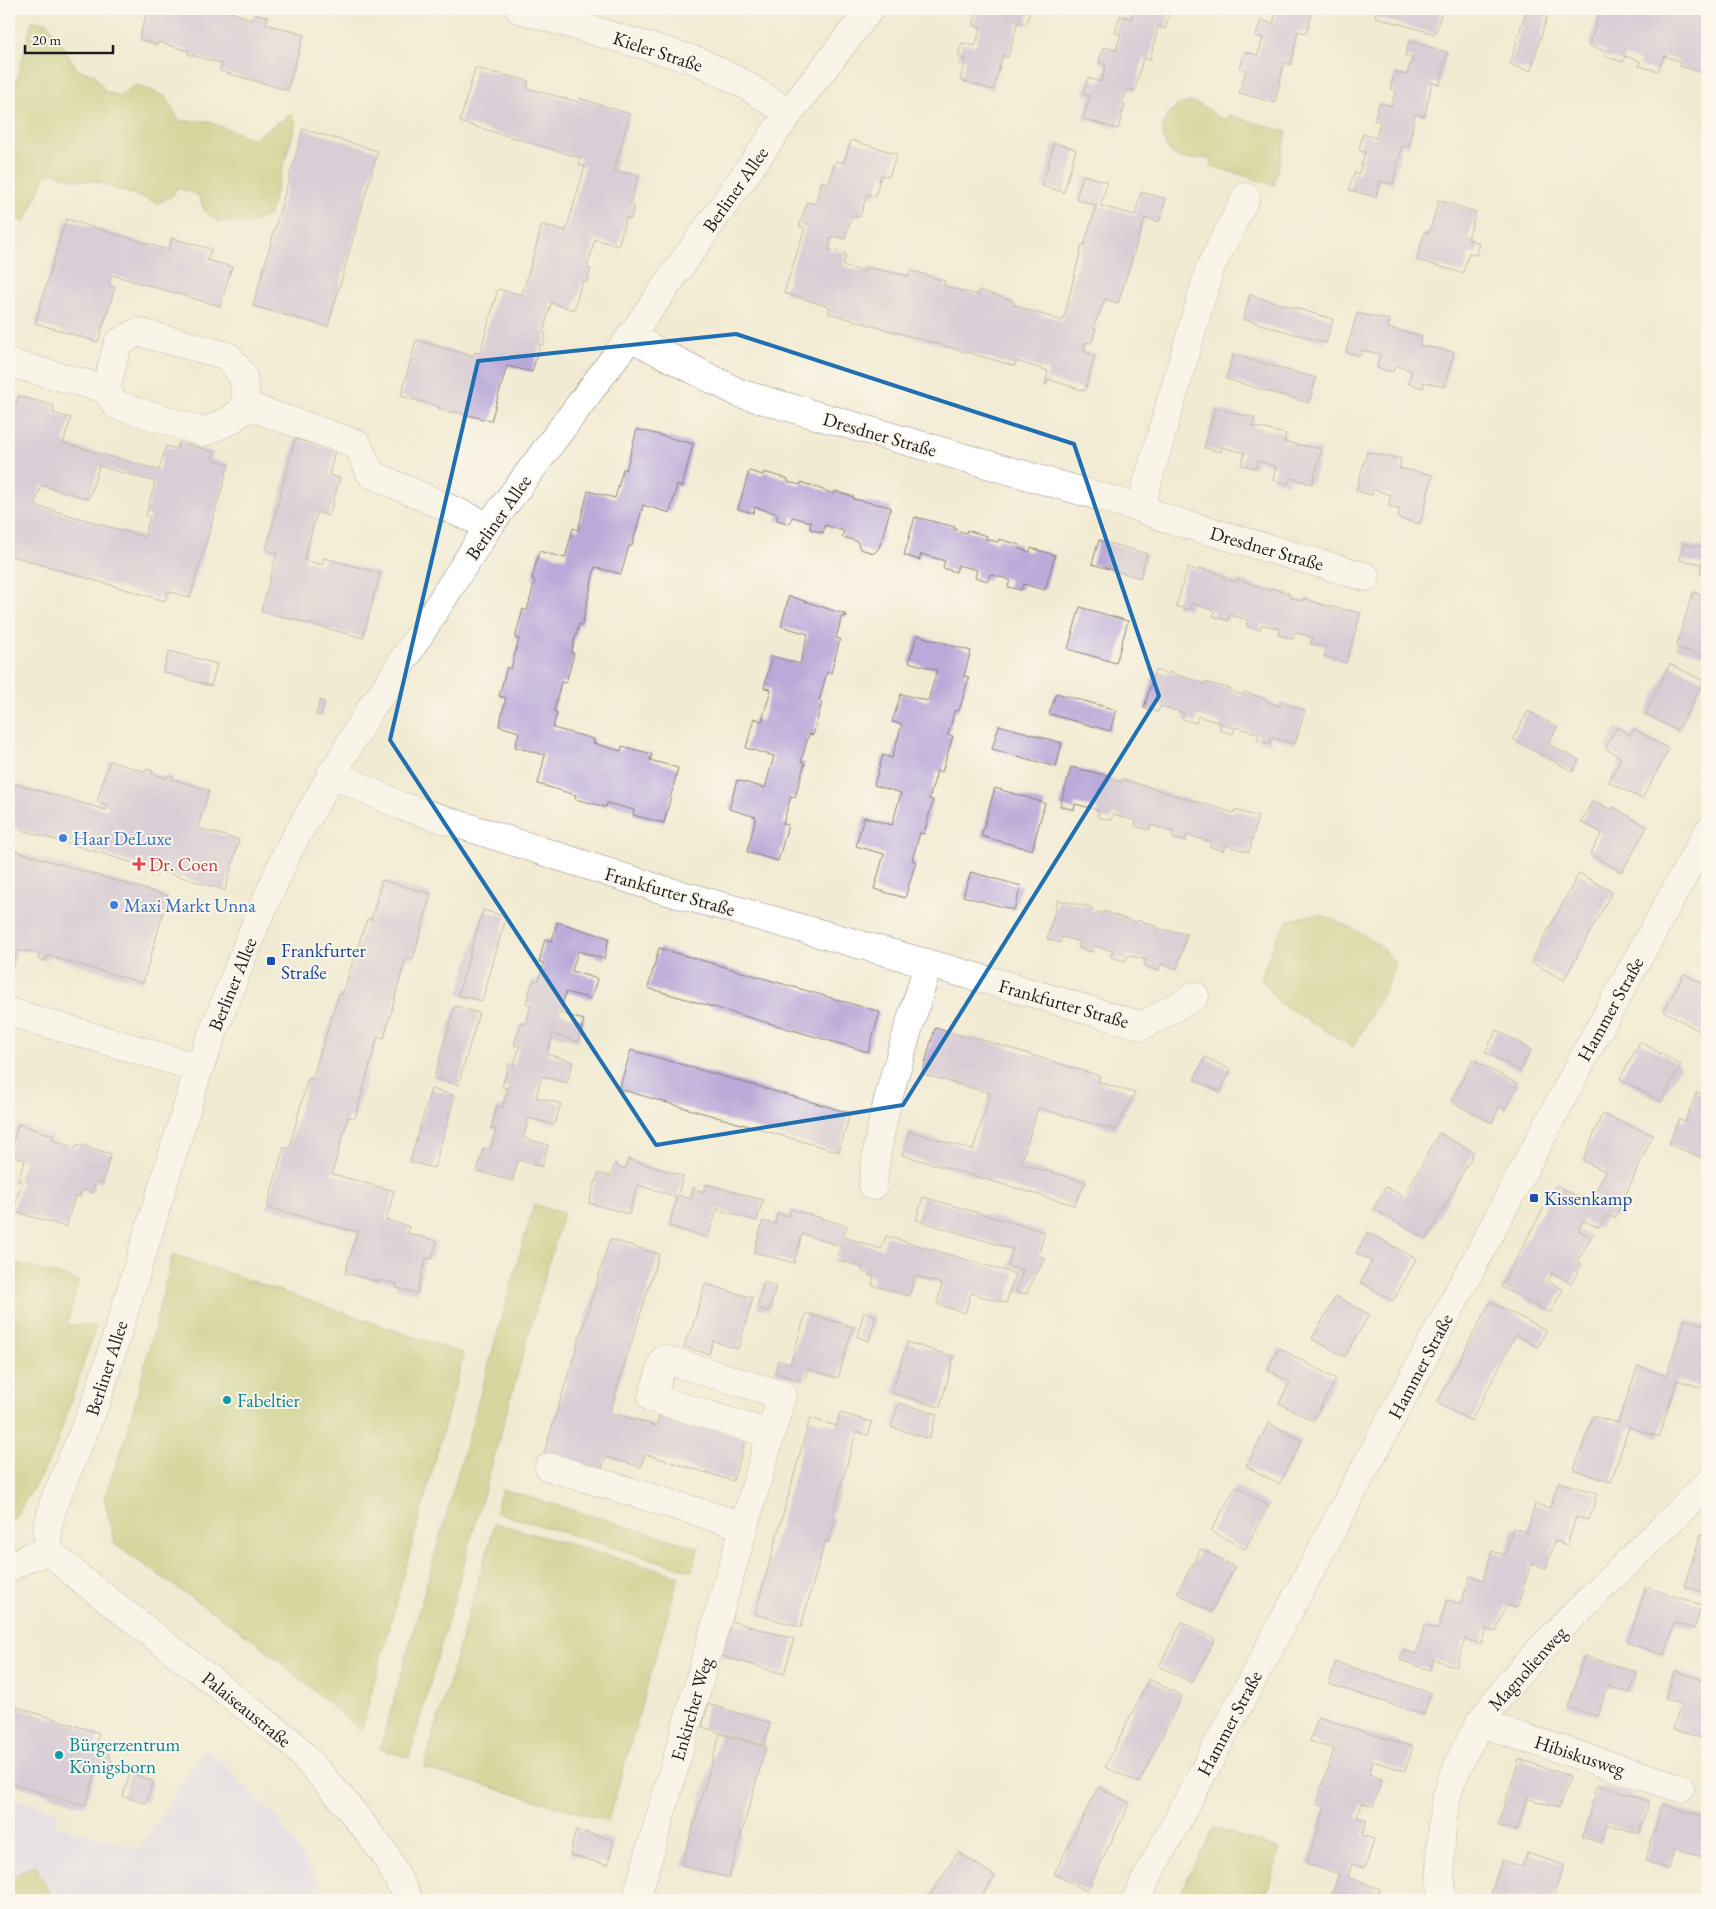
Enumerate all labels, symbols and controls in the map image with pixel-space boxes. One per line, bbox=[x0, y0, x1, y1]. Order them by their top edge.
scale bar bbox=[25, 22, 112, 54]
street label: Kieler Straße bbox=[610, 25, 706, 78]
text: 20 m bbox=[32, 30, 61, 49]
street label: Berliner Allee bbox=[697, 142, 774, 237]
street label: Dresdner Straße bbox=[820, 406, 940, 463]
street label: Berliner Allee bbox=[460, 470, 537, 565]
street label: Dresdner Straße bbox=[1207, 520, 1327, 577]
place label: Haar DeLuxe bbox=[73, 826, 172, 851]
marker: Haar DeLuxe bbox=[57, 832, 69, 844]
place label: Dr. Coen bbox=[149, 852, 218, 877]
marker: Dr. Coen bbox=[133, 858, 145, 870]
street label: Frankfurter Straße bbox=[602, 861, 738, 922]
place label: Maxi Markt Unna bbox=[124, 893, 256, 918]
marker: Maxi Markt Unna bbox=[108, 899, 120, 911]
street label: Berliner Allee bbox=[202, 934, 263, 1035]
place label: Frankfurter Straße bbox=[281, 938, 366, 985]
street label: Hammer Straße bbox=[1571, 953, 1649, 1066]
marker: Frankfurter Straße bbox=[265, 955, 277, 967]
street label: Frankfurter Straße bbox=[996, 973, 1132, 1034]
place label: Kissenkamp bbox=[1544, 1186, 1633, 1211]
marker: Kissenkamp bbox=[1528, 1192, 1540, 1204]
street label: Hammer Straße bbox=[1382, 1309, 1459, 1423]
street label: Berliner Allee bbox=[79, 1317, 134, 1419]
place label: Fabeltier bbox=[237, 1388, 301, 1413]
marker: Fabeltier bbox=[221, 1394, 233, 1406]
street label: Magnolienweg bbox=[1483, 1620, 1573, 1716]
street label: Enkircher Weg bbox=[665, 1654, 718, 1764]
street label: Palaiseaustraße bbox=[197, 1666, 297, 1753]
street label: Hammer Straße bbox=[1191, 1666, 1268, 1780]
street label: Hibiskusweg bbox=[1531, 1729, 1629, 1782]
place label: Bürgerzentrum Königsborn bbox=[69, 1732, 180, 1779]
marker: Bürgerzentrum Königsborn bbox=[53, 1749, 65, 1761]

